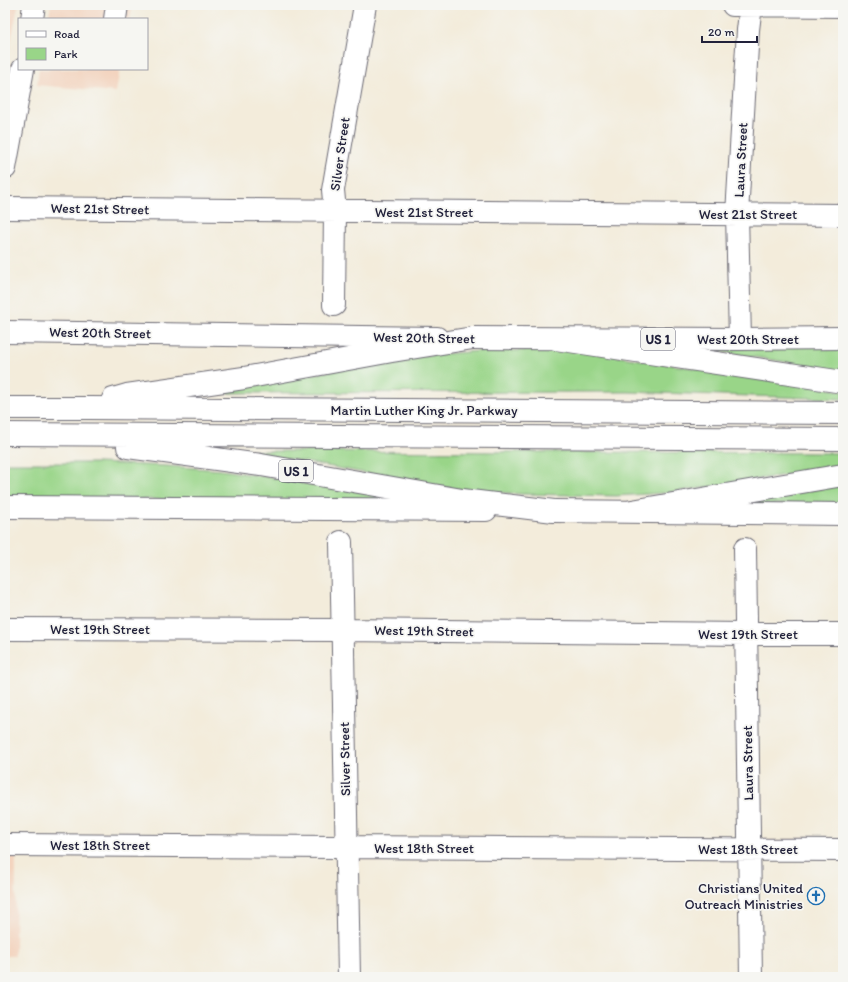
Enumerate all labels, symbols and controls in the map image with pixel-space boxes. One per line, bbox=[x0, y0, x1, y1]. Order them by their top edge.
legend bbox=[18, 18, 148, 70]
scale bar bbox=[702, 18, 757, 44]
text: 20 m bbox=[708, 25, 735, 39]
text: Road bbox=[54, 27, 80, 41]
text: Park bbox=[54, 47, 78, 61]
street label: Silver Street bbox=[326, 116, 354, 192]
street label: Laura Street bbox=[731, 122, 751, 198]
street label: West 21st Street bbox=[51, 200, 149, 218]
street label: West 21st Street bbox=[375, 204, 473, 221]
street label: West 21st Street bbox=[699, 206, 797, 223]
street label: West 20th Street bbox=[49, 324, 151, 342]
road number: US 1 bbox=[641, 328, 675, 350]
street label: West 20th Street bbox=[373, 329, 475, 347]
street label: West 20th Street bbox=[697, 331, 799, 348]
street label: Martin Luther King Jr. Parkway bbox=[331, 402, 518, 419]
road number: US 1 bbox=[279, 460, 313, 482]
street label: West 19th Street bbox=[50, 621, 150, 638]
street label: West 19th Street bbox=[374, 622, 474, 640]
street label: West 19th Street bbox=[698, 626, 798, 643]
street label: Silver Street bbox=[336, 722, 354, 796]
street label: Laura Street bbox=[739, 725, 757, 801]
street label: West 18th Street bbox=[50, 837, 150, 854]
street label: West 18th Street bbox=[374, 840, 474, 857]
street label: West 18th Street bbox=[698, 841, 798, 858]
place label: Christians United Outreach Ministries bbox=[684, 880, 803, 913]
church icon: Christians United Outreach Ministries bbox=[806, 886, 826, 906]

